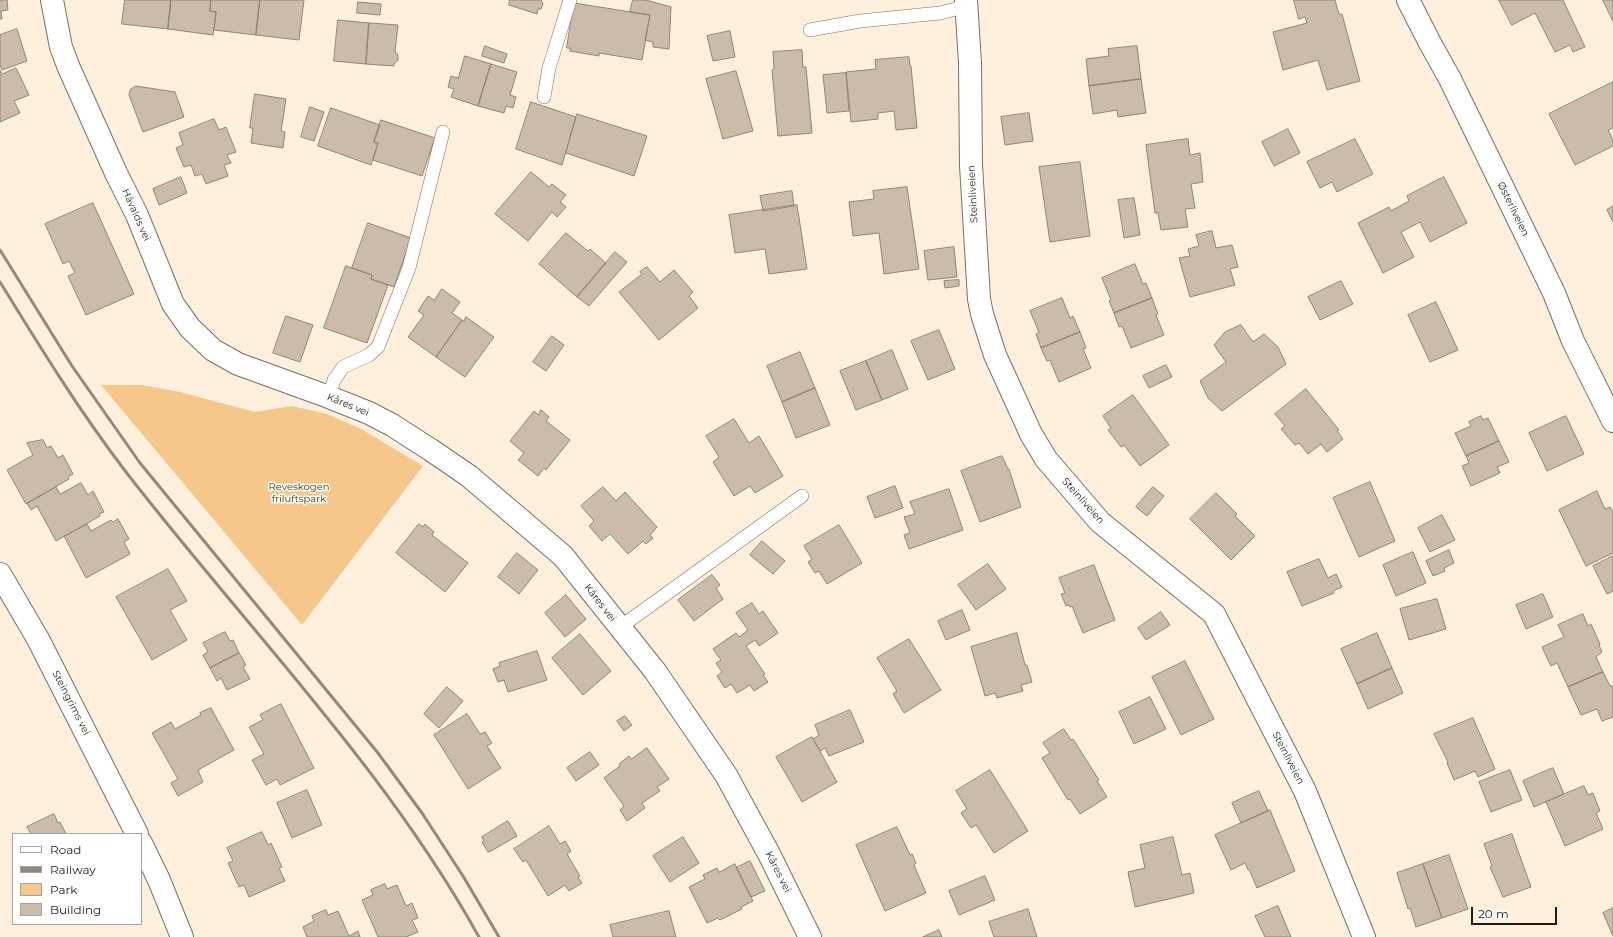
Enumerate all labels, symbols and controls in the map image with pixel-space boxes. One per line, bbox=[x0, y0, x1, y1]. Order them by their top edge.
street label: Steinliveien bbox=[965, 165, 981, 223]
street label: Østerliveien bbox=[1495, 180, 1531, 238]
street label: Håvalds vei bbox=[119, 187, 153, 243]
street label: Kåres vei bbox=[325, 391, 371, 419]
street label: Steinliveien bbox=[1059, 476, 1107, 526]
park label: Reveskogen friluftspark bbox=[268, 481, 330, 504]
street label: Kåres vei bbox=[582, 582, 618, 624]
street label: Steingrims vei bbox=[50, 669, 92, 737]
street label: Steinliveien bbox=[1270, 730, 1306, 786]
legend bbox=[12, 833, 142, 925]
text: Road bbox=[50, 842, 81, 857]
street label: Kåres vei bbox=[763, 850, 793, 894]
text: Railway bbox=[50, 862, 96, 877]
text: Park bbox=[50, 882, 77, 897]
scale bar bbox=[1473, 899, 1559, 925]
text: Building bbox=[50, 902, 101, 917]
text: 20 m bbox=[1478, 906, 1509, 921]

